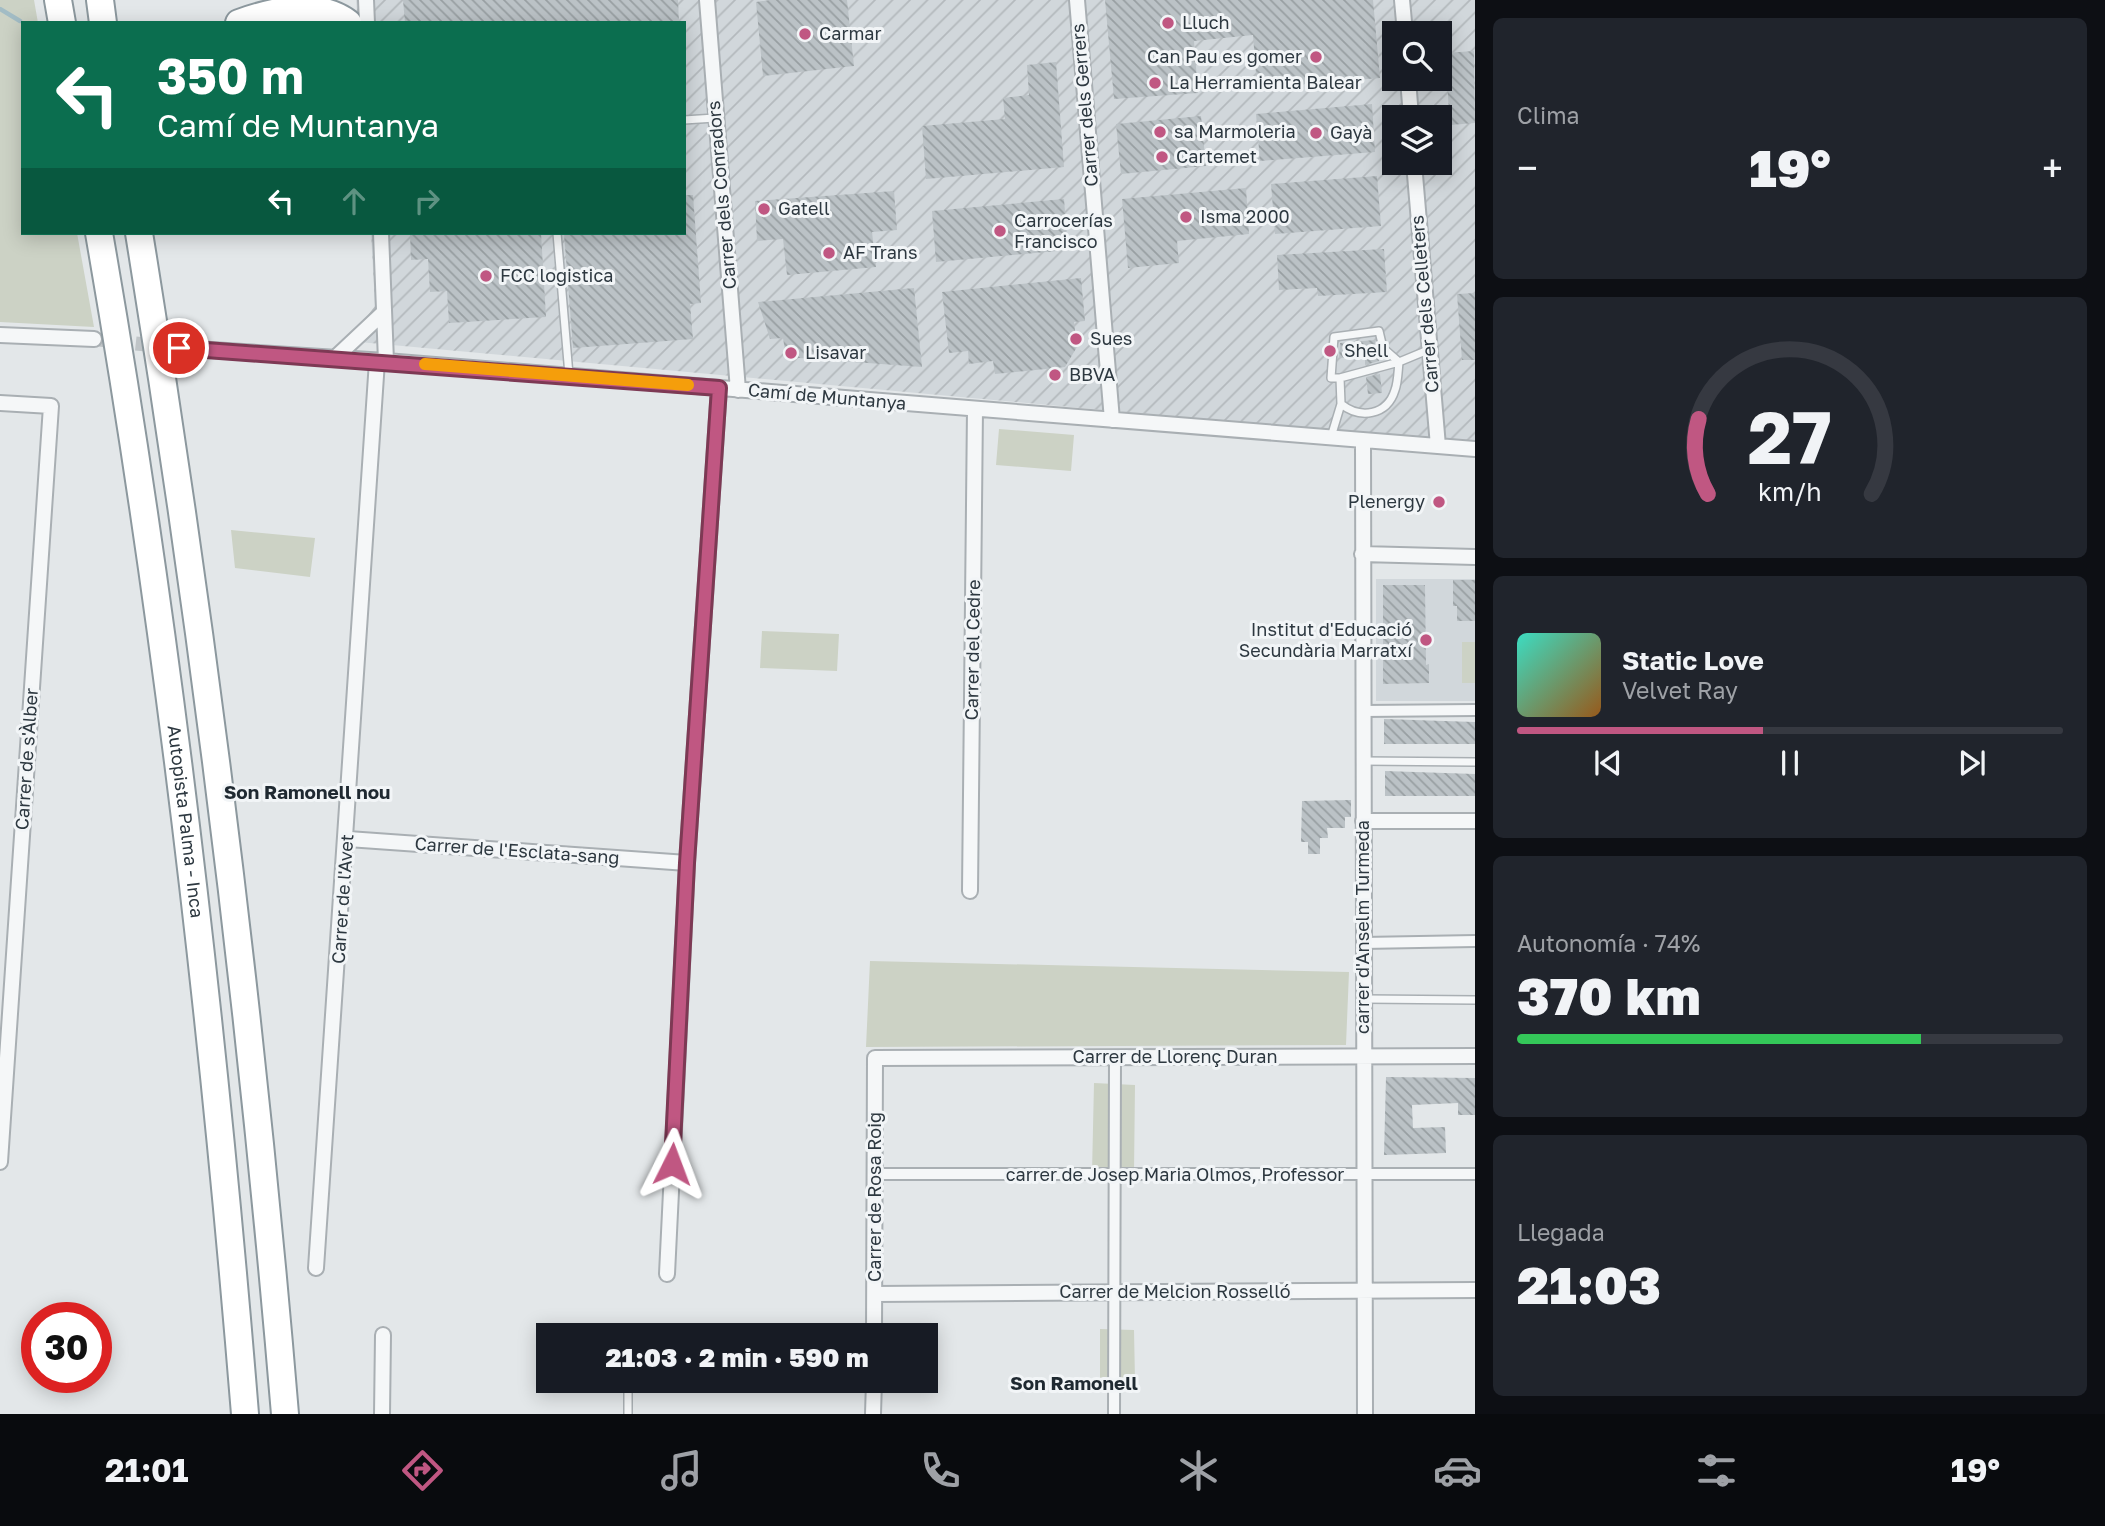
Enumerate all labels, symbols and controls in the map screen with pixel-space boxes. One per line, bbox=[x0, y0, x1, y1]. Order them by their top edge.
place label: Lluch bbox=[1182, 11, 1230, 33]
marker: Lluch bbox=[1160, 15, 1176, 31]
map controls bbox=[1382, 21, 1452, 175]
button: search bbox=[1382, 21, 1452, 91]
place label: Carmar bbox=[819, 22, 882, 44]
street label: Carrer dels Gerrers bbox=[1066, 23, 1102, 188]
marker: Carmar bbox=[797, 26, 813, 42]
place label: Can Pau es gomer bbox=[1147, 45, 1302, 67]
text: 350 m bbox=[157, 46, 304, 105]
icon: left bbox=[42, 49, 133, 140]
marker: Can Pau es gomer bbox=[1308, 49, 1324, 65]
place label: La Herramienta Balear bbox=[1169, 71, 1362, 93]
marker: La Herramienta Balear bbox=[1147, 75, 1163, 91]
street label: Carrer dels Conradors bbox=[702, 100, 740, 290]
text: Clima bbox=[1517, 101, 1580, 129]
button: layers bbox=[1382, 105, 1452, 175]
text: Camí de Muntanya bbox=[157, 106, 439, 144]
place label: sa Marmoleria bbox=[1174, 120, 1296, 142]
place label: Gayà bbox=[1330, 121, 1372, 143]
marker: sa Marmoleria bbox=[1152, 124, 1168, 140]
marker: Gayà bbox=[1308, 125, 1324, 141]
text: 19° bbox=[1749, 136, 1831, 198]
place label: Cartemet bbox=[1176, 145, 1257, 167]
text: − bbox=[1517, 145, 1538, 190]
text: + bbox=[2042, 145, 2063, 190]
marker: Cartemet bbox=[1154, 149, 1170, 165]
icon: left bbox=[262, 182, 300, 220]
icon: ahead bbox=[335, 182, 373, 220]
icon: right bbox=[408, 182, 446, 220]
place label: Gatell bbox=[778, 197, 830, 219]
marker: Gatell bbox=[756, 201, 772, 217]
place label: Isma 2000 bbox=[1200, 205, 1290, 227]
place label: Carrocerías Francisco bbox=[1014, 209, 1113, 252]
marker: Isma 2000 bbox=[1178, 209, 1194, 225]
street label: Carrer dels Celleters bbox=[1405, 214, 1443, 394]
marker: Carrocerías Francisco bbox=[992, 223, 1008, 239]
place label: AF Trans bbox=[843, 241, 917, 263]
marker: AF Trans bbox=[821, 245, 837, 261]
place label: FCC logistica bbox=[500, 264, 613, 286]
marker: FCC logistica bbox=[478, 268, 494, 284]
pin bbox=[149, 318, 209, 378]
place label: Sues bbox=[1090, 327, 1132, 349]
icon: arrive bbox=[160, 329, 198, 367]
marker: Sues bbox=[1068, 331, 1084, 347]
place label: Shell bbox=[1344, 339, 1389, 361]
place label: Lisavar bbox=[805, 341, 866, 363]
marker: Shell bbox=[1322, 343, 1338, 359]
marker: Lisavar bbox=[783, 345, 799, 361]
place label: BBVA bbox=[1069, 363, 1115, 385]
marker: BBVA bbox=[1047, 367, 1063, 383]
street label: Camí de Muntanya bbox=[747, 378, 907, 414]
text: 27 bbox=[1748, 393, 1832, 480]
text: km/h bbox=[1758, 476, 1822, 507]
place label: Plenergy bbox=[1348, 490, 1425, 512]
marker: Plenergy bbox=[1431, 494, 1447, 510]
street label: Carrer del Cedre bbox=[960, 579, 984, 721]
place label: Institut d'Educació Secundària Marratxí bbox=[1239, 618, 1413, 661]
marker: Institut d'Educació Secundària Marratxí bbox=[1418, 632, 1434, 648]
text: Static Love bbox=[1622, 645, 1764, 676]
text: Velvet Ray bbox=[1622, 676, 1738, 704]
street label: Carrer de s'Àlber bbox=[10, 687, 42, 831]
street label: Autopista Palma - Inca bbox=[163, 724, 209, 919]
icon: previous bbox=[1589, 744, 1627, 782]
icon: pause bbox=[1771, 744, 1809, 782]
icon: next bbox=[1953, 744, 1991, 782]
district label: Son Ramonell nou bbox=[224, 780, 390, 803]
street label: carrer d'Anselm Turmeda bbox=[1351, 820, 1373, 1034]
street label: Carrer de l'Esclata-sang bbox=[414, 832, 620, 868]
street label: Carrer de l'Avet bbox=[326, 833, 358, 965]
text: Autonomía · 74% bbox=[1517, 929, 1700, 957]
text: 370 km bbox=[1517, 964, 1701, 1026]
street label: Carrer de Llorenç Duran bbox=[1073, 1045, 1277, 1067]
street label: Carrer de Rosa Roig bbox=[863, 1112, 885, 1282]
position arrow bbox=[635, 1127, 709, 1201]
street label: carrer de Josep Maria Olmos, Professor bbox=[1006, 1163, 1344, 1185]
text: Llegada bbox=[1517, 1218, 1605, 1246]
text: 21:03 bbox=[1517, 1253, 1661, 1315]
street label: Carrer de Melcion Rosselló bbox=[1059, 1280, 1291, 1302]
speed limit sign: 30 bbox=[21, 1302, 112, 1393]
text: 21:03 · 2 min · 590 m bbox=[605, 1342, 869, 1373]
district label: Son Ramonell bbox=[1010, 1371, 1138, 1394]
icon: directions bbox=[398, 1446, 447, 1495]
icon: music bbox=[657, 1446, 706, 1495]
icon: phone bbox=[916, 1446, 965, 1495]
icon: climate bbox=[1174, 1446, 1223, 1495]
icon: car bbox=[1433, 1446, 1482, 1495]
icon: filters bbox=[1692, 1446, 1741, 1495]
text: 21:01 bbox=[105, 1451, 188, 1489]
text: 19° bbox=[1951, 1451, 2000, 1489]

